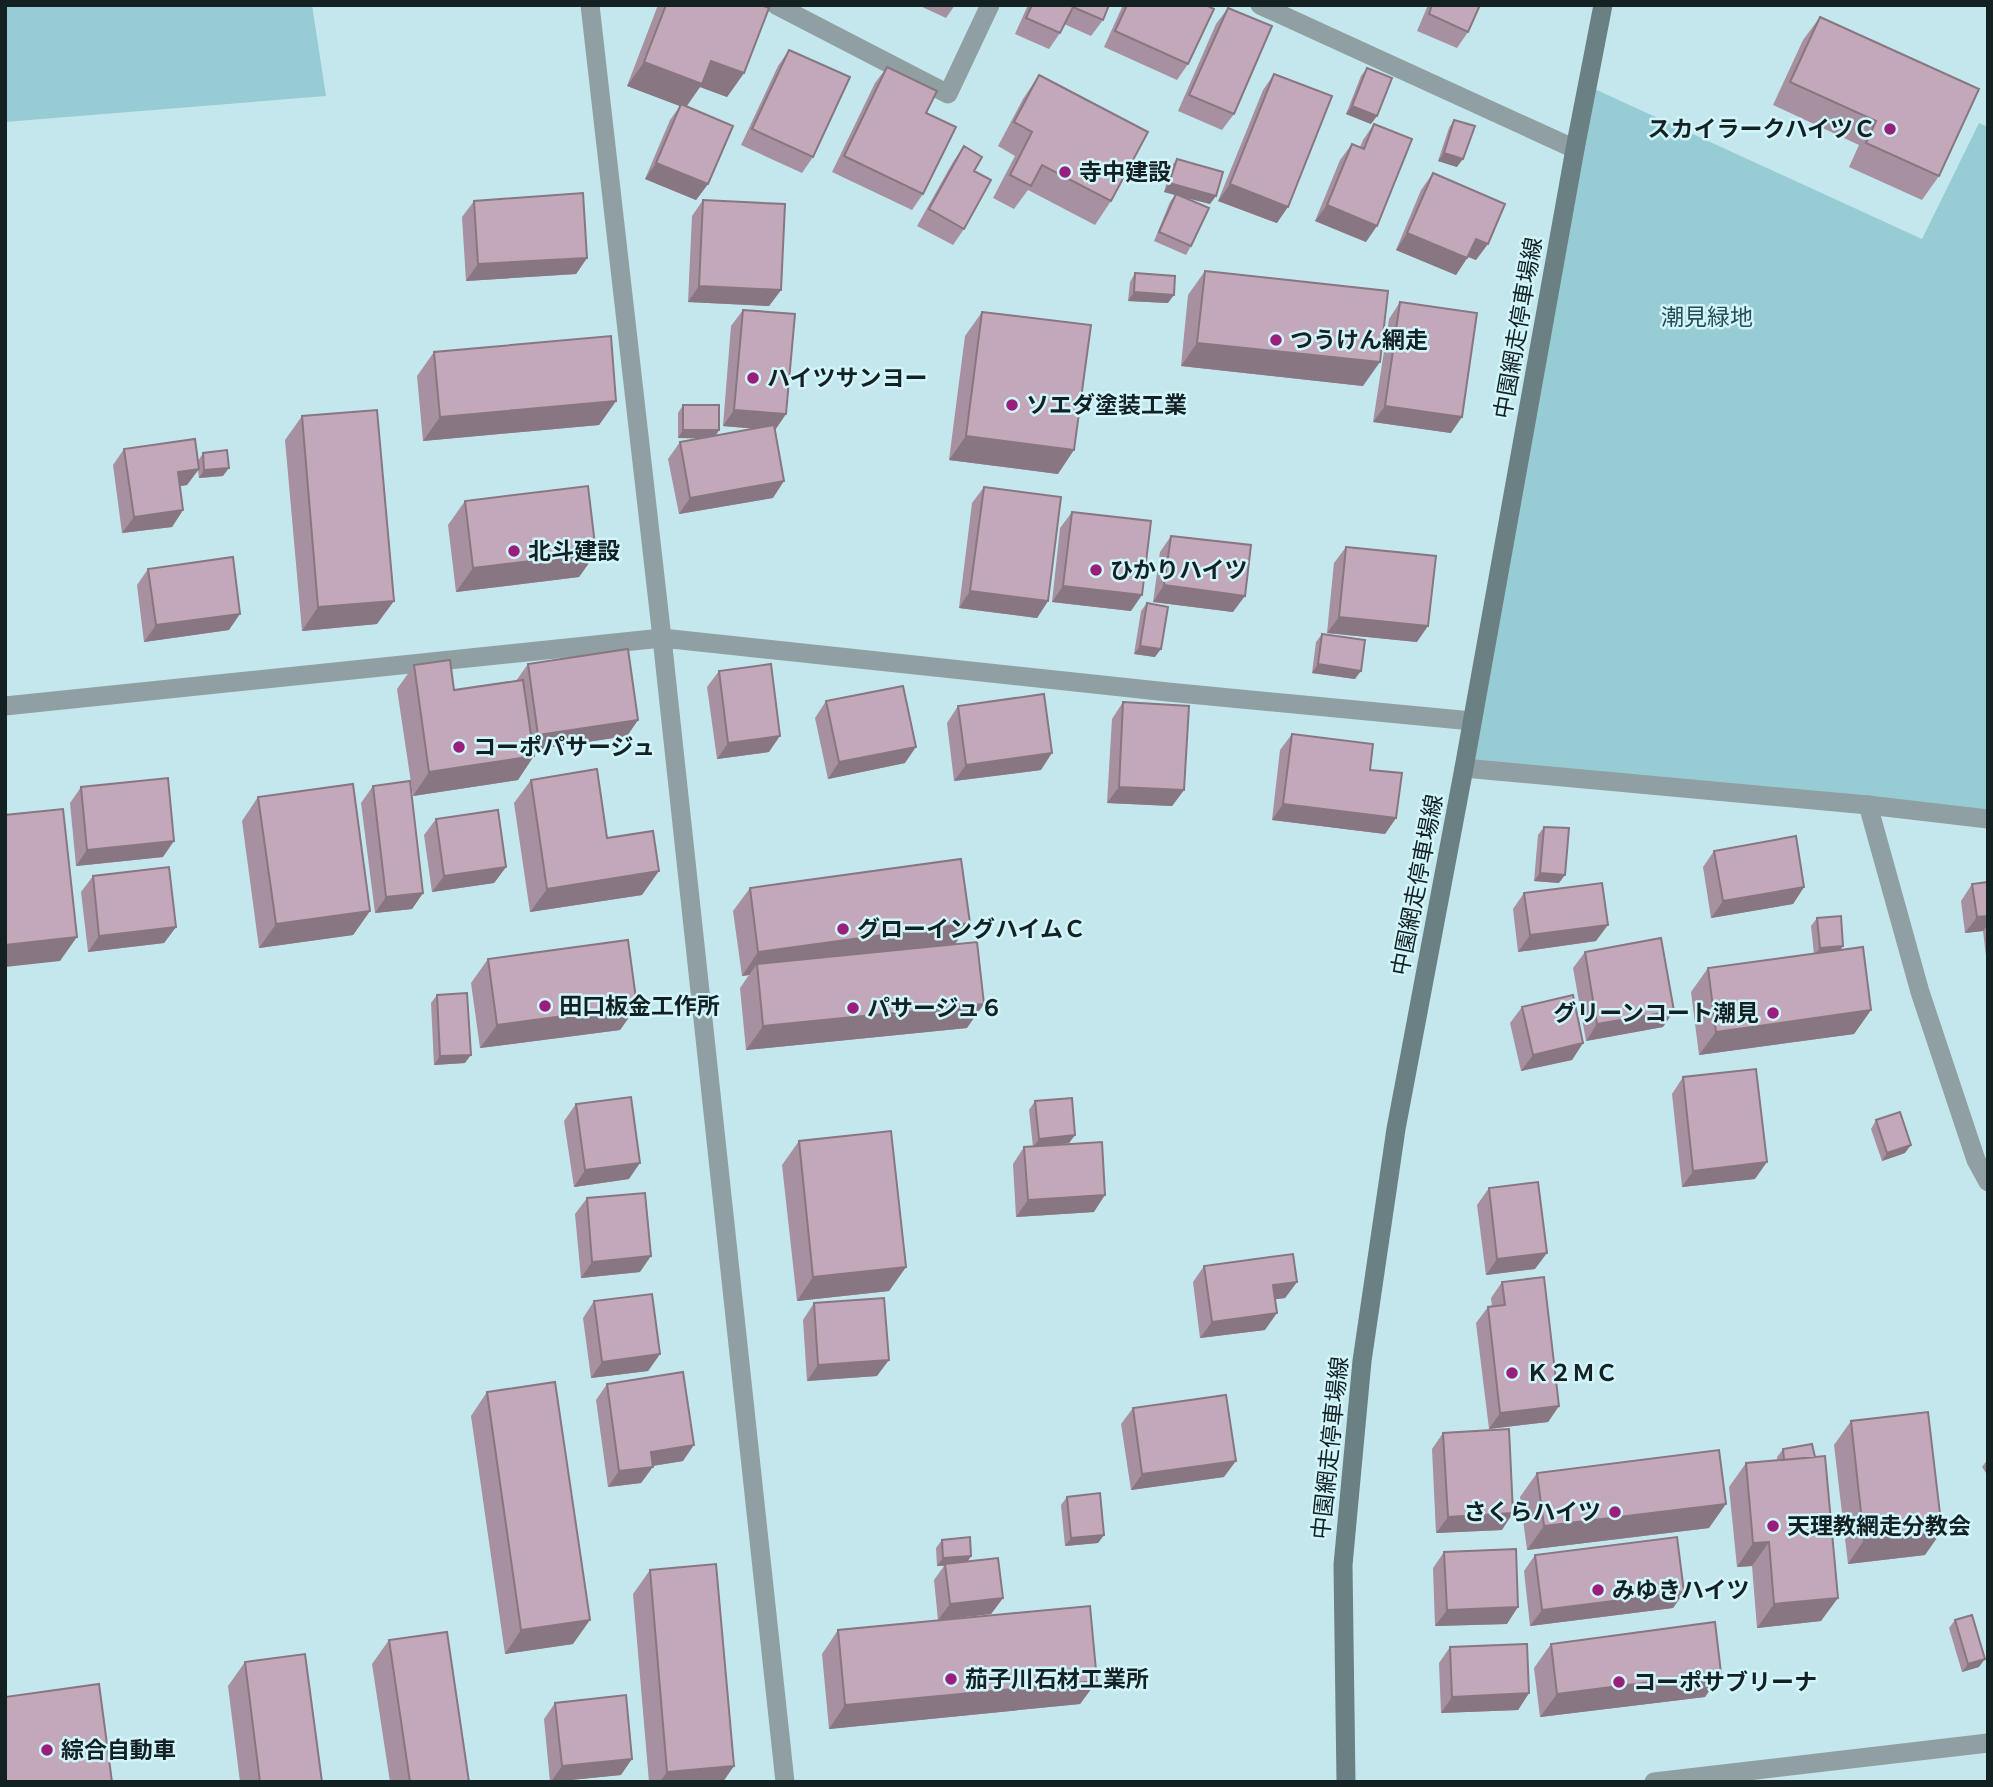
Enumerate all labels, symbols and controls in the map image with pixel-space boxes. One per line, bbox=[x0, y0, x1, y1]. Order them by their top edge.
place label: スカイラークハイツＣ bbox=[1648, 113, 1876, 145]
marker: スカイラークハイツＣ bbox=[1882, 121, 1898, 137]
place label: 寺中建設 bbox=[1079, 156, 1171, 188]
marker: 寺中建設 bbox=[1057, 164, 1073, 180]
street label: 中園網走停車場線 bbox=[1486, 235, 1550, 421]
park label: 潮見緑地 bbox=[1661, 301, 1753, 333]
place label: つうけん網走 bbox=[1290, 324, 1428, 356]
marker: つうけん網走 bbox=[1268, 332, 1284, 348]
place label: ハイツサンヨー bbox=[767, 362, 928, 394]
marker: ハイツサンヨー bbox=[745, 370, 761, 386]
place label: ソエダ塗装工業 bbox=[1026, 389, 1187, 421]
marker: ソエダ塗装工業 bbox=[1004, 397, 1020, 413]
place label: 北斗建設 bbox=[528, 535, 620, 567]
marker: 北斗建設 bbox=[506, 543, 522, 559]
place label: ひかりハイツ bbox=[1110, 554, 1248, 586]
marker: ひかりハイツ bbox=[1088, 562, 1104, 578]
place label: コーポパサージュ bbox=[473, 731, 655, 763]
marker: コーポパサージュ bbox=[451, 739, 467, 755]
street label: 中園網走停車場線 bbox=[1384, 792, 1450, 978]
place label: グローイングハイムＣ bbox=[857, 913, 1086, 945]
marker: グローイングハイムＣ bbox=[835, 921, 851, 937]
place label: 田口板金工作所 bbox=[559, 990, 720, 1022]
place label: パサージュ６ bbox=[867, 992, 1003, 1024]
place label: グリーンコート潮見 bbox=[1553, 997, 1759, 1029]
marker: 田口板金工作所 bbox=[537, 998, 553, 1014]
marker: パサージュ６ bbox=[845, 1000, 861, 1016]
marker: グリーンコート潮見 bbox=[1765, 1005, 1781, 1021]
street label: 中園網走停車場線 bbox=[1304, 1355, 1356, 1541]
place label: Ｋ２ＭＣ bbox=[1526, 1357, 1618, 1389]
marker: Ｋ２ＭＣ bbox=[1504, 1365, 1520, 1381]
place label: さくらハイツ bbox=[1463, 1496, 1601, 1528]
marker: さくらハイツ bbox=[1607, 1504, 1623, 1520]
place label: 天理教網走分教会 bbox=[1787, 1510, 1971, 1542]
marker: 天理教網走分教会 bbox=[1765, 1518, 1781, 1534]
place label: みゆきハイツ bbox=[1612, 1574, 1750, 1606]
marker: みゆきハイツ bbox=[1590, 1582, 1606, 1598]
place label: 茄子川石材工業所 bbox=[965, 1663, 1149, 1695]
place label: コーポサブリーナ bbox=[1633, 1666, 1817, 1698]
marker: 茄子川石材工業所 bbox=[943, 1671, 959, 1687]
marker: コーポサブリーナ bbox=[1611, 1674, 1627, 1690]
place label: 綜合自動車 bbox=[61, 1734, 176, 1766]
marker: 綜合自動車 bbox=[39, 1742, 55, 1758]

